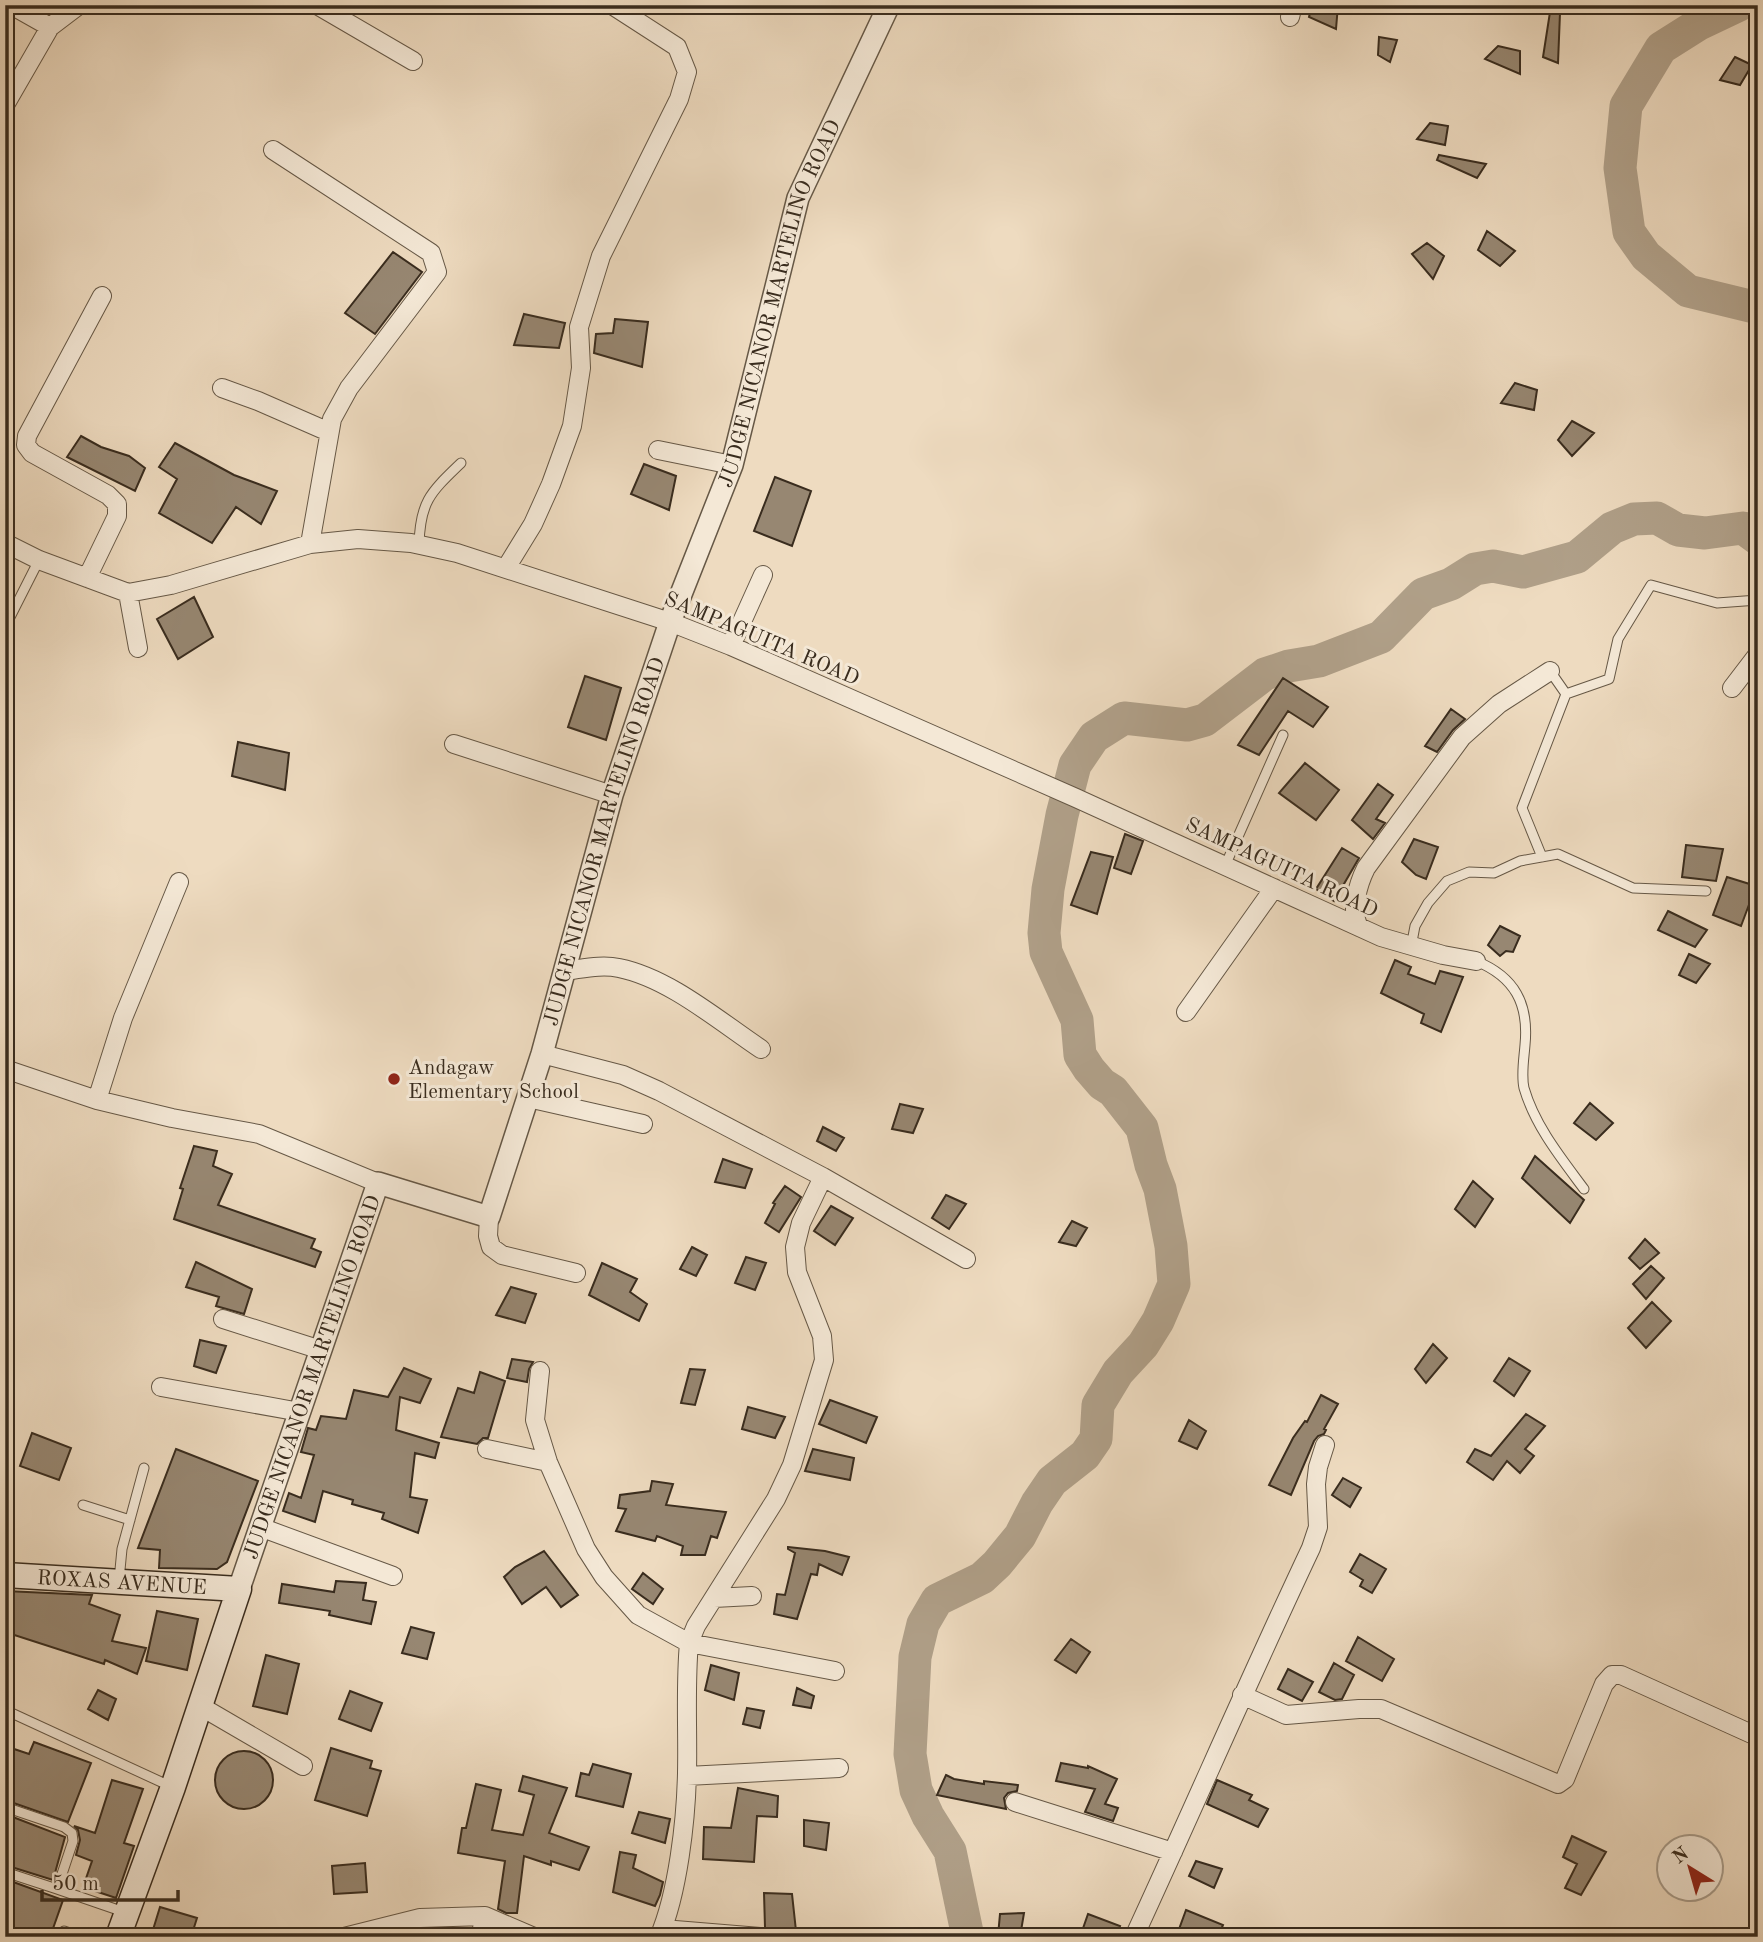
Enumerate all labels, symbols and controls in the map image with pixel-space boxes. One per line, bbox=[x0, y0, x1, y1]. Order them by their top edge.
street label: JUDGE NICANOR MARTELINO ROAD bbox=[715, 117, 845, 491]
street label: SAMPAGUITA ROAD bbox=[661, 589, 862, 690]
street label: JUDGE NICANOR MARTELINO ROAD bbox=[541, 655, 669, 1028]
street label: SAMPAGUITA ROAD bbox=[1182, 814, 1381, 922]
place label: Andagaw Elementary School bbox=[408, 1058, 579, 1103]
marker: Andagaw Elementary School bbox=[386, 1071, 402, 1087]
street label: JUDGE NICANOR MARTELINO ROAD bbox=[241, 1193, 385, 1562]
street label: ROXAS AVENUE bbox=[36, 1568, 207, 1599]
north arrow bbox=[1654, 1834, 1724, 1904]
text: N bbox=[1670, 1844, 1693, 1868]
scale bar bbox=[42, 1858, 178, 1902]
text: 50 m bbox=[52, 1874, 99, 1895]

